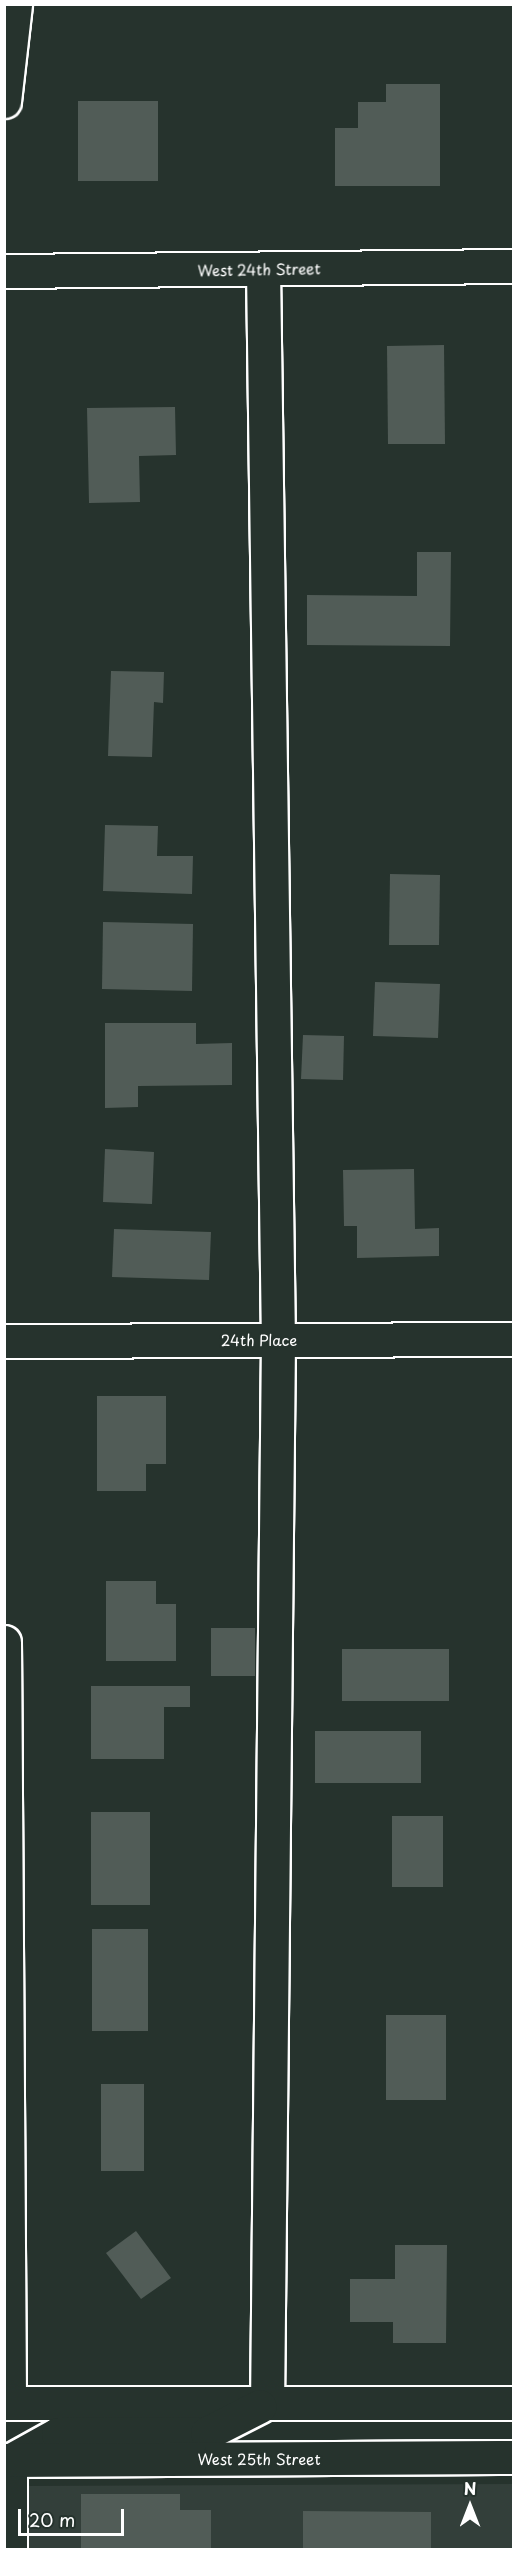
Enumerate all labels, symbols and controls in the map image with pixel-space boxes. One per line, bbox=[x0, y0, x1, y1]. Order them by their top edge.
street label: West 24th Street bbox=[197, 259, 321, 279]
street label: 24th Place bbox=[220, 1331, 298, 1349]
street label: West 25th Street bbox=[197, 2450, 321, 2468]
north arrow bbox=[440, 2476, 500, 2536]
text: N bbox=[464, 2476, 476, 2500]
scale bar bbox=[21, 2497, 128, 2535]
text: 20 m bbox=[29, 2506, 75, 2533]

